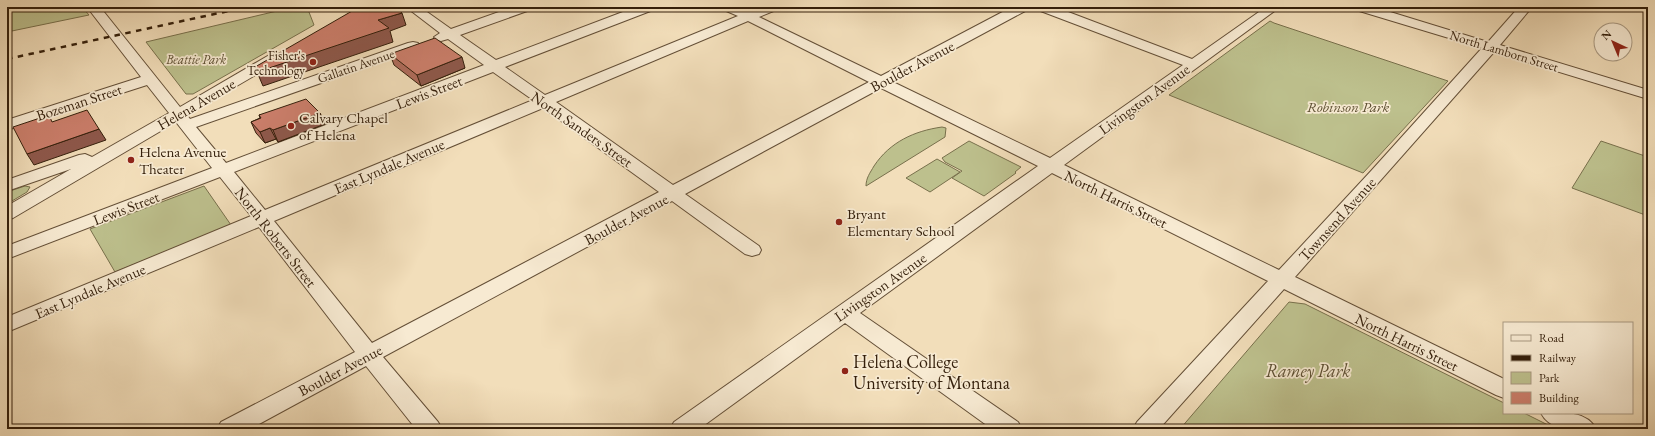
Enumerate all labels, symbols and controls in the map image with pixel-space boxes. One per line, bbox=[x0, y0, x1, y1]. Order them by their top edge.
north arrow bbox=[1593, 22, 1633, 62]
street label: North Lamborn Street bbox=[1448, 26, 1560, 76]
text: N bbox=[1598, 27, 1614, 43]
street label: Boulder Avenue bbox=[867, 36, 957, 96]
street label: Gallatin Avenue bbox=[315, 45, 397, 87]
place label: Fisher's Technology bbox=[247, 47, 305, 79]
park label: Beattie Park bbox=[165, 51, 226, 68]
marker: Fisher's Technology bbox=[308, 57, 318, 67]
street label: Livingston Avenue bbox=[1095, 59, 1193, 138]
street label: Lewis Street bbox=[393, 71, 465, 113]
street label: Helena Avenue bbox=[153, 74, 239, 134]
street label: Bozeman Street bbox=[34, 79, 125, 125]
street label: North Sanders Street bbox=[527, 87, 637, 171]
park label: Robinson Park bbox=[1307, 97, 1390, 116]
place label: Calvary Chapel of Helena bbox=[299, 108, 388, 144]
marker: Calvary Chapel of Helena bbox=[286, 121, 296, 131]
street label: East Lyndale Avenue bbox=[331, 134, 447, 198]
place label: Helena Avenue Theater bbox=[139, 142, 227, 178]
marker: Helena Avenue Theater bbox=[126, 155, 136, 165]
street label: North Harris Street bbox=[1061, 166, 1171, 232]
street label: Townsend Avenue bbox=[1294, 173, 1380, 265]
street label: North Roberts Street bbox=[231, 183, 321, 291]
street label: Lewis Street bbox=[90, 187, 162, 229]
street label: Boulder Avenue bbox=[581, 189, 671, 249]
place label: Bryant Elementary School bbox=[847, 204, 955, 240]
marker: Bryant Elementary School bbox=[834, 217, 844, 227]
street label: Livingston Avenue bbox=[830, 248, 930, 326]
street label: East Lyndale Avenue bbox=[32, 259, 148, 323]
street label: North Harris Street bbox=[1352, 309, 1462, 375]
legend bbox=[1503, 322, 1633, 414]
text: Road bbox=[1539, 330, 1565, 346]
street label: Boulder Avenue bbox=[295, 340, 385, 400]
place label: Helena College University of Montana bbox=[853, 350, 1011, 394]
text: Railway bbox=[1539, 350, 1577, 366]
park label: Ramey Park bbox=[1266, 359, 1350, 383]
marker: Helena College University of Montana bbox=[840, 366, 850, 376]
text: Park bbox=[1539, 370, 1560, 386]
text: Building bbox=[1539, 390, 1580, 406]

